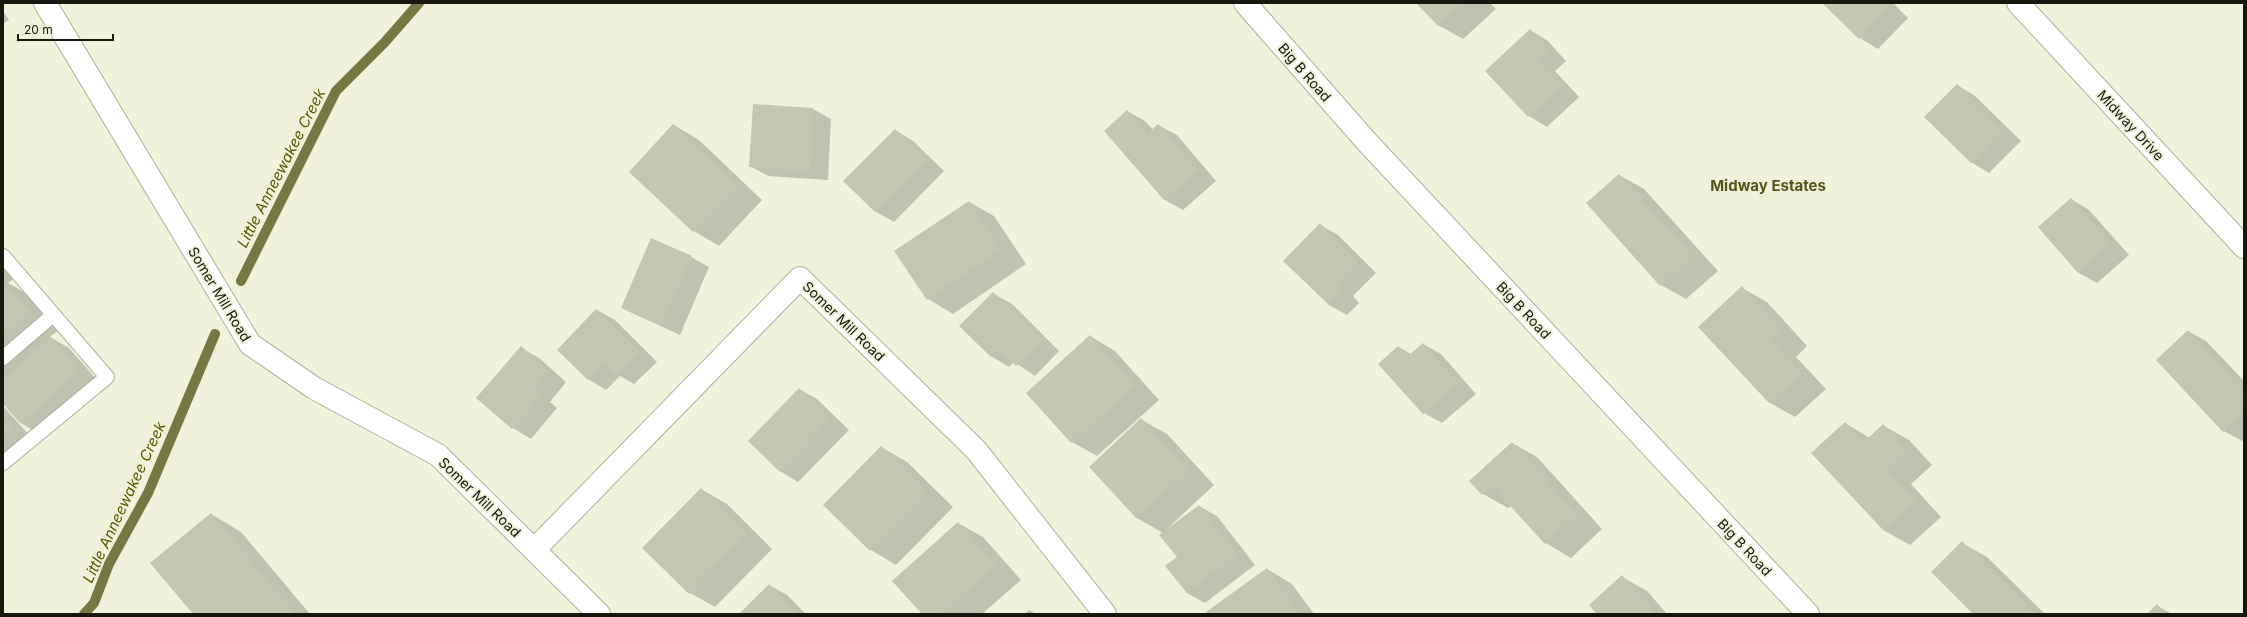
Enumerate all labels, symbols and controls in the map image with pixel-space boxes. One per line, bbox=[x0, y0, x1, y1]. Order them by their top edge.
scale bar bbox=[18, 16, 113, 42]
text: 20 m bbox=[24, 22, 53, 37]
street label: Big B Road bbox=[1275, 39, 1335, 105]
water label: Little Anneewakee Creek bbox=[233, 85, 330, 251]
street label: Midway Drive bbox=[2094, 86, 2168, 164]
district label: Midway Estates bbox=[1710, 176, 1826, 195]
street label: Somer Mill Road bbox=[185, 244, 255, 344]
street label: Somer Mill Road bbox=[799, 278, 889, 364]
street label: Big B Road bbox=[1493, 278, 1555, 342]
water label: Little Anneewakee Creek bbox=[78, 418, 170, 586]
street label: Somer Mill Road bbox=[435, 454, 525, 540]
street label: Big B Road bbox=[1714, 515, 1776, 579]

